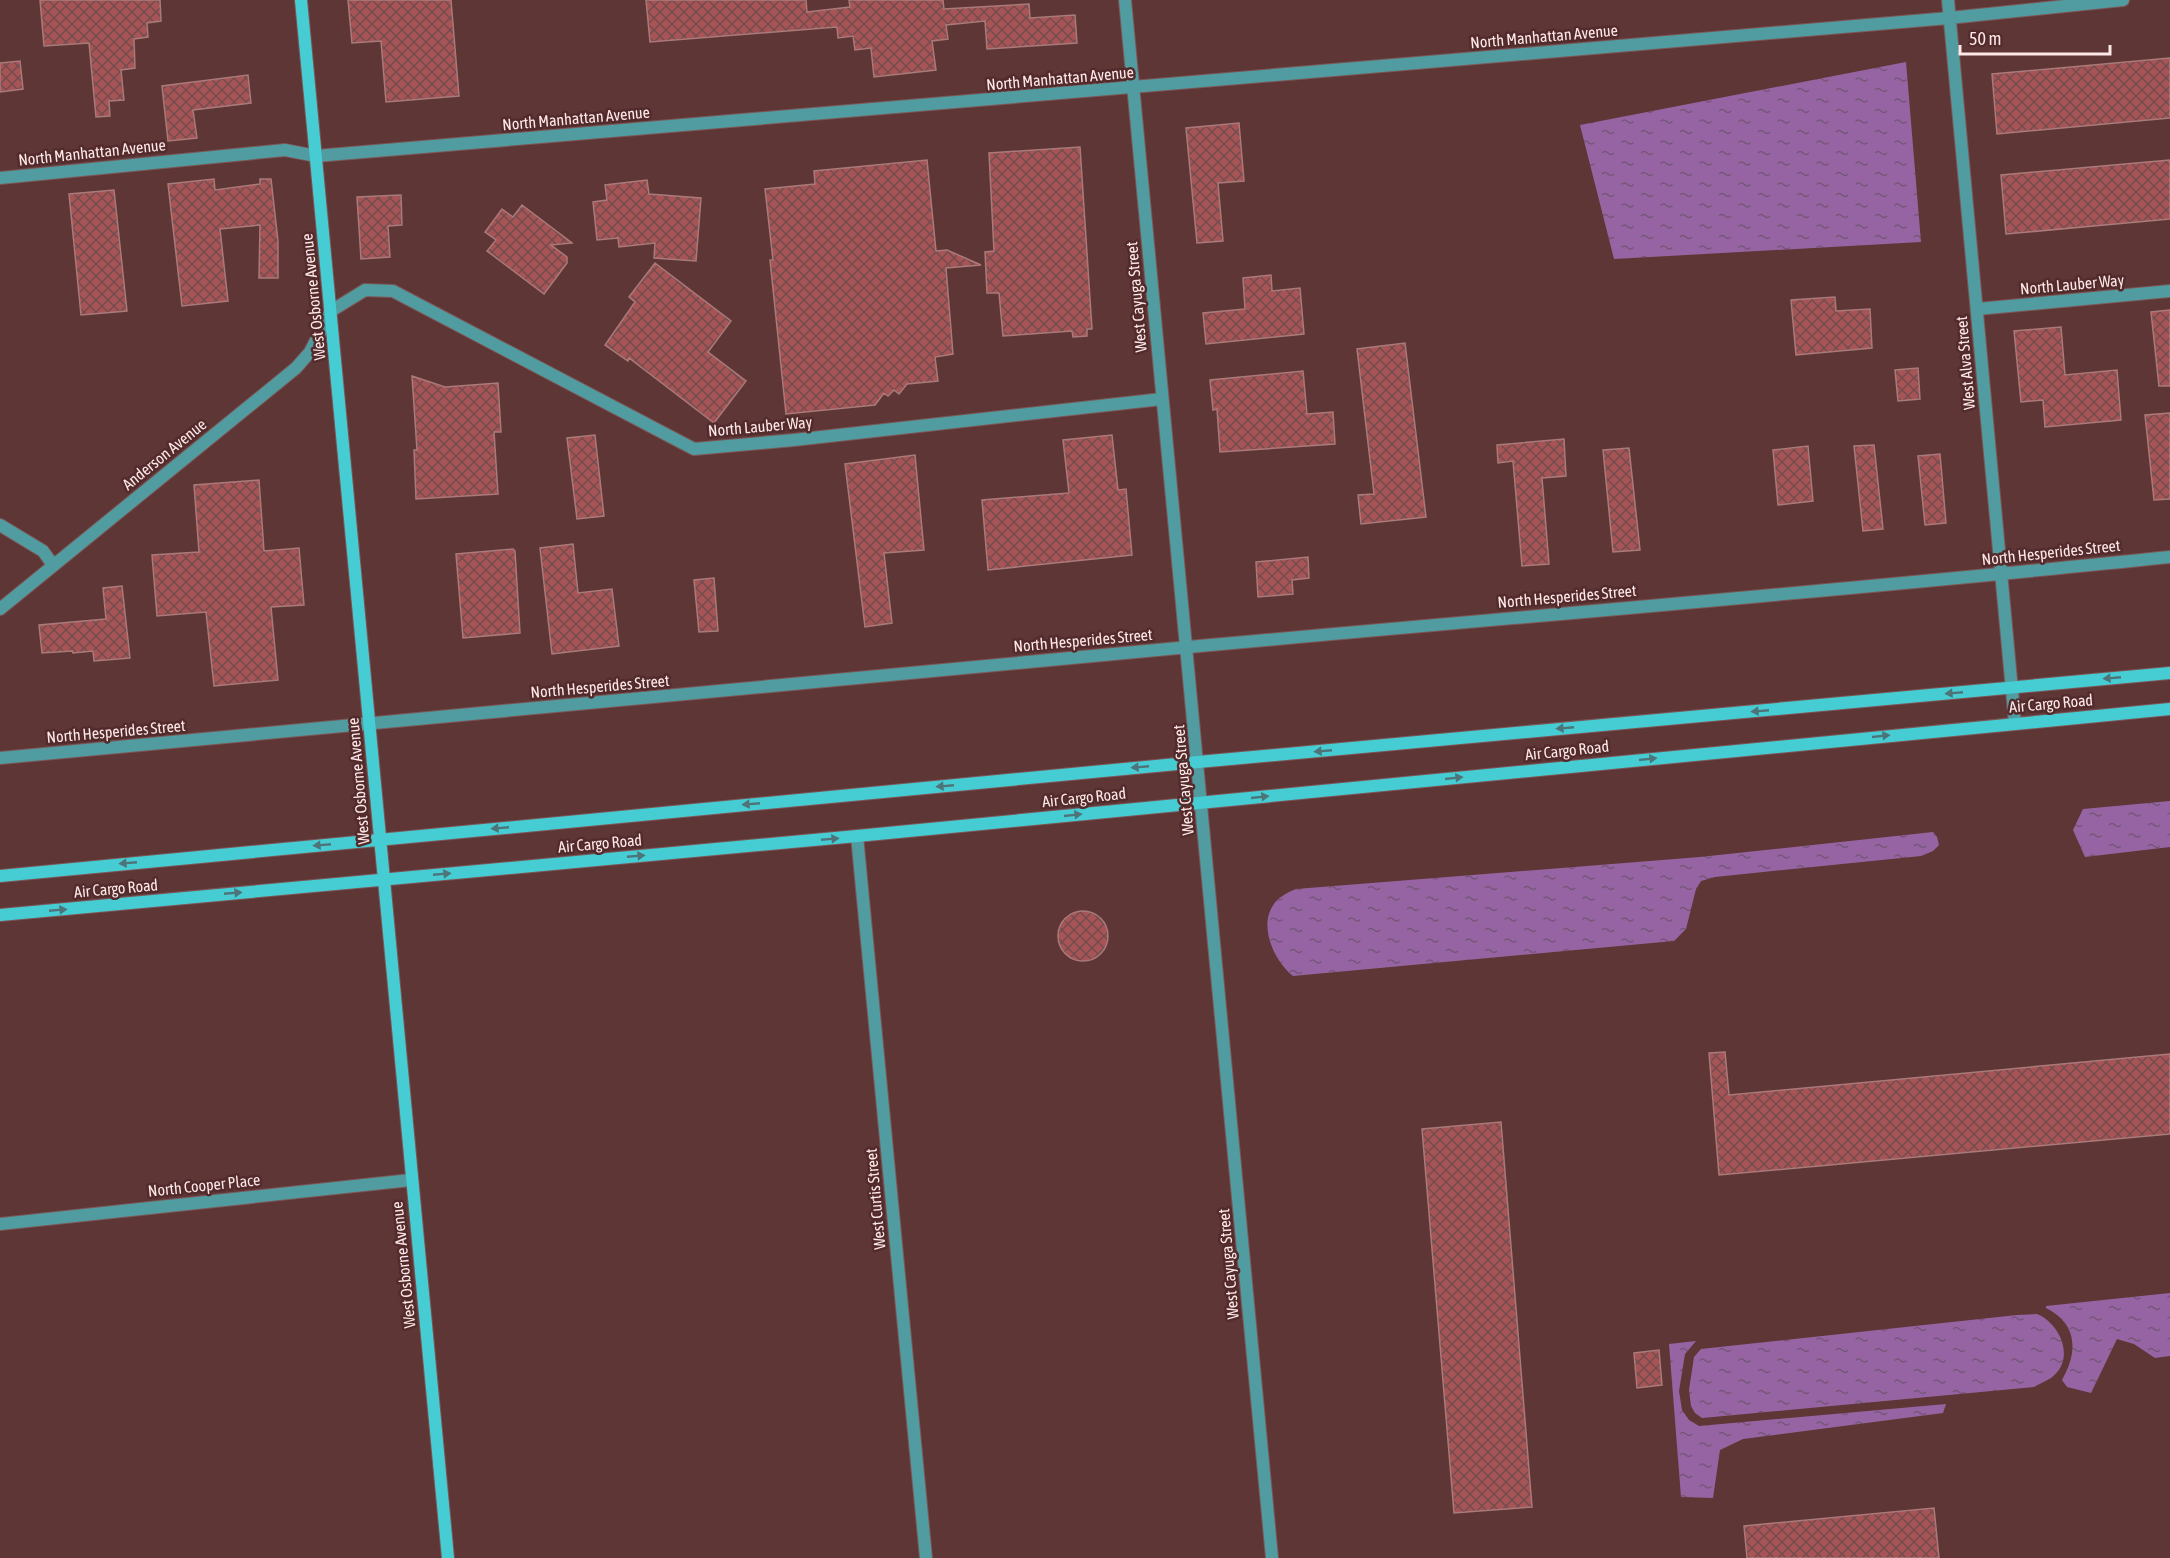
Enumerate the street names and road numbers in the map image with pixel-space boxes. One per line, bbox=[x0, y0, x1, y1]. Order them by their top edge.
street label: North Manhattan Avenue bbox=[1469, 21, 1619, 51]
street label: North Manhattan Avenue bbox=[985, 63, 1135, 93]
street label: North Manhattan Avenue bbox=[501, 103, 651, 133]
street label: North Manhattan Avenue bbox=[17, 135, 167, 169]
street label: West Osborne Avenue bbox=[297, 233, 329, 361]
street label: West Cayuga Street bbox=[1122, 240, 1151, 353]
street label: North Lauber Way bbox=[2019, 270, 2125, 299]
street label: West Alva Street bbox=[1952, 315, 1978, 411]
street label: North Lauber Way bbox=[707, 412, 813, 441]
street label: Anderson Avenue bbox=[118, 415, 210, 493]
street label: North Hesperides Street bbox=[1981, 536, 2122, 569]
street label: North Hesperides Street bbox=[1497, 581, 1638, 612]
street label: North Hesperides Street bbox=[1013, 625, 1154, 656]
street label: North Hesperides Street bbox=[530, 671, 671, 702]
street label: Air Cargo Road bbox=[2008, 690, 2094, 717]
street label: North Hesperides Street bbox=[46, 716, 187, 747]
street label: West Osborne Avenue bbox=[343, 717, 373, 845]
street label: West Cayuga Street bbox=[1169, 723, 1198, 836]
street label: Air Cargo Road bbox=[1524, 737, 1610, 764]
street label: Air Cargo Road bbox=[1041, 784, 1127, 811]
street label: Air Cargo Road bbox=[557, 830, 643, 857]
street label: Air Cargo Road bbox=[73, 875, 159, 902]
street label: West Curtis Street bbox=[862, 1147, 888, 1250]
street label: North Cooper Place bbox=[147, 1170, 261, 1201]
street label: West Osborne Avenue bbox=[387, 1201, 419, 1329]
street label: West Cayuga Street bbox=[1214, 1207, 1243, 1320]

